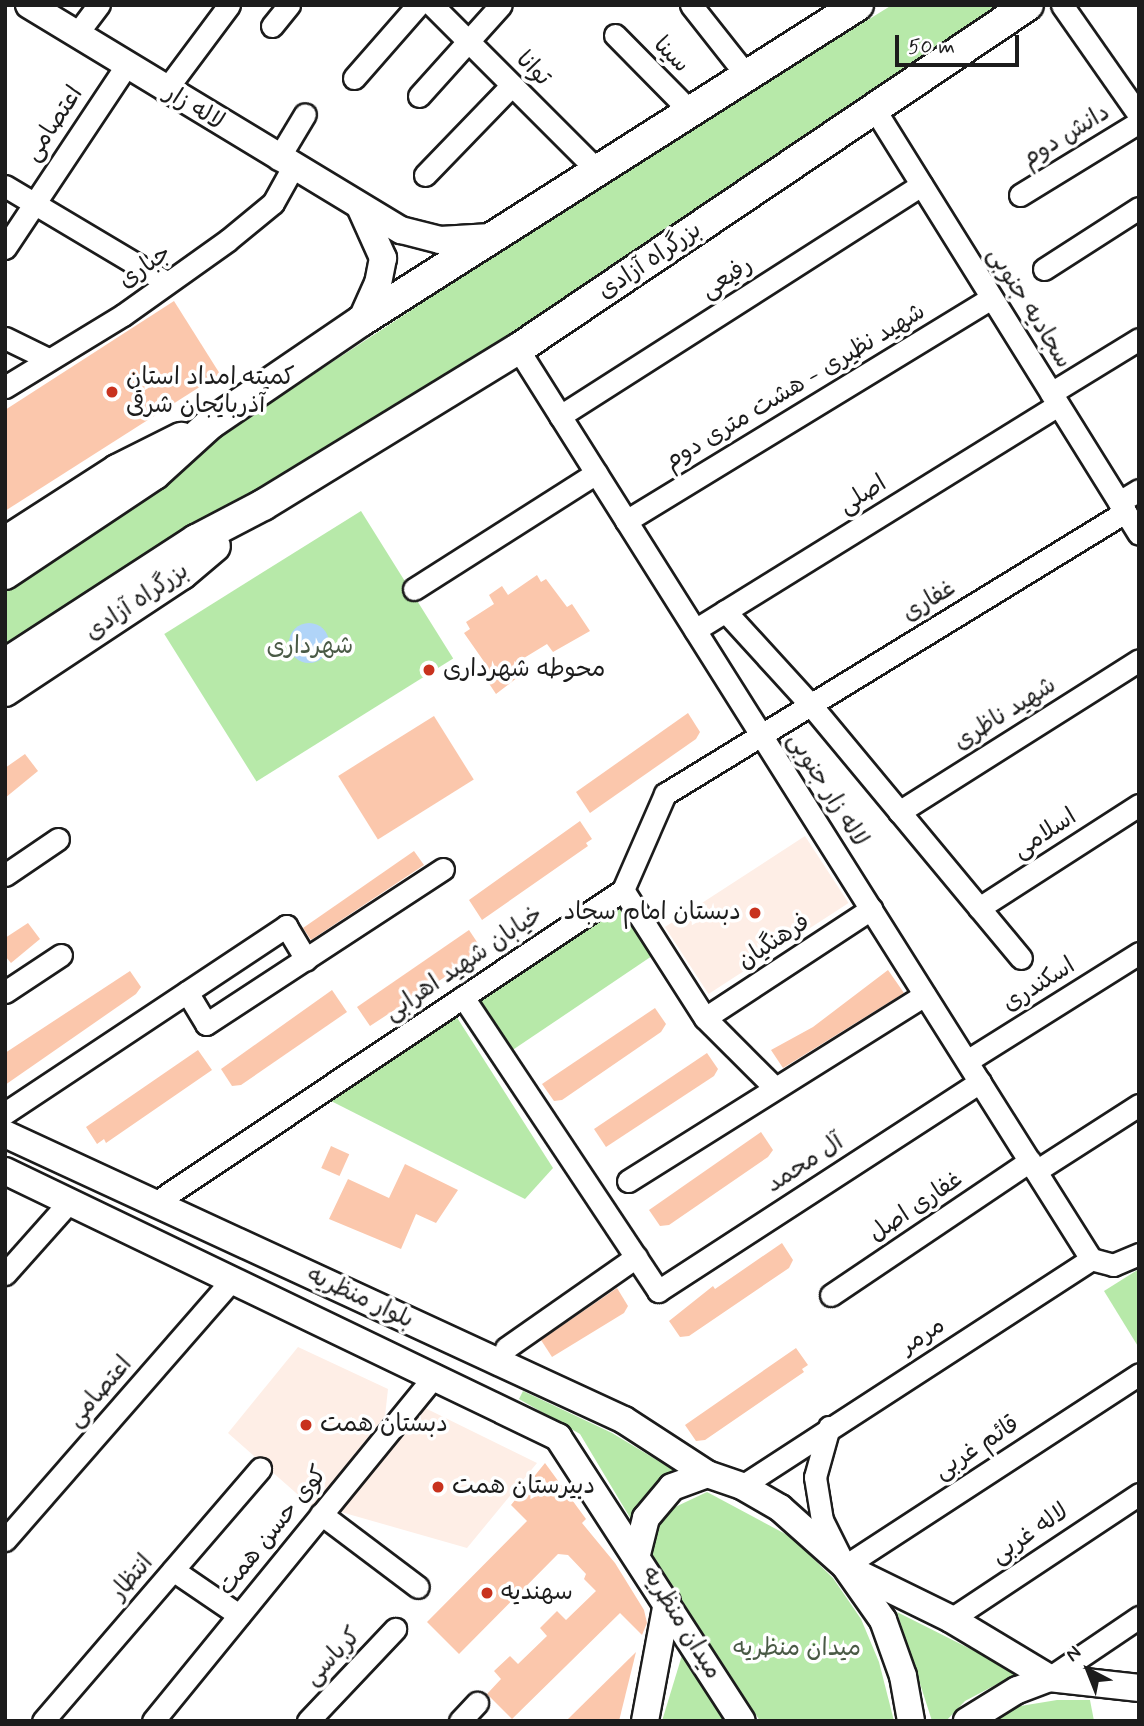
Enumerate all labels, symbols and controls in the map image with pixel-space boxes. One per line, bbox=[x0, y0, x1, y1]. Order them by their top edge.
scale bar bbox=[899, 21, 1023, 65]
street label: سینا bbox=[647, 31, 695, 79]
text: 50 m bbox=[908, 33, 955, 61]
street label: توانا bbox=[510, 46, 556, 92]
street label: لاله زار bbox=[159, 79, 229, 137]
street label: اعتصامی bbox=[18, 81, 90, 167]
street label: دانش دوم bbox=[1017, 99, 1115, 173]
street label: بزرگراه آزادی bbox=[593, 216, 707, 306]
street label: جباری bbox=[113, 239, 177, 295]
street label: سجادیه جنوبی bbox=[980, 242, 1078, 374]
street label: رفیعی bbox=[696, 251, 758, 305]
street label: شهید نظیری - هشت متری دوم bbox=[659, 298, 931, 476]
place label: کمیته امداد استان آذربایجان شرقی bbox=[126, 364, 295, 420]
marker: کمیته امداد استان آذربایجان شرقی bbox=[104, 384, 120, 400]
street label: اصلی bbox=[834, 469, 892, 521]
street label: بزرگراه آزادی bbox=[80, 557, 194, 647]
street label: غفاری bbox=[897, 574, 961, 628]
park label: شهرداری bbox=[267, 633, 353, 661]
place label: محوطه شهرداری bbox=[443, 656, 605, 684]
marker: محوطه شهرداری bbox=[421, 662, 437, 678]
street label: شهید ناظری bbox=[949, 671, 1061, 757]
street label: لاله زار جنوبی bbox=[780, 727, 874, 853]
street label: اسلامی bbox=[1008, 803, 1082, 865]
place label: دبستان امام سجاد bbox=[564, 899, 741, 927]
street label: خیابان شهید اهرابی bbox=[379, 900, 549, 1028]
marker: دبستان امام سجاد bbox=[747, 905, 763, 921]
street label: فرهنگیان bbox=[732, 908, 816, 976]
street label: اسکندری bbox=[997, 952, 1081, 1018]
street label: آل محمد bbox=[761, 1128, 849, 1200]
street label: غفاری اصل bbox=[864, 1165, 968, 1249]
street label: بلوار منظریه bbox=[302, 1261, 418, 1335]
street label: مرمر bbox=[896, 1311, 950, 1361]
street label: اعتصامی bbox=[61, 1351, 139, 1433]
street label: قائم غربی bbox=[929, 1410, 1025, 1486]
place label: دبستان همت bbox=[320, 1411, 448, 1439]
marker: دبستان همت bbox=[298, 1417, 314, 1433]
street label: کوی حسن همت bbox=[212, 1461, 334, 1601]
place label: دبیرستان همت bbox=[452, 1473, 595, 1501]
marker: دبیرستان همت bbox=[430, 1479, 446, 1495]
street label: لاله غربی bbox=[986, 1498, 1074, 1570]
street label: انتظار bbox=[104, 1549, 160, 1607]
street label: ميدان منظریه bbox=[635, 1561, 727, 1685]
place label: سهندیه bbox=[501, 1579, 573, 1607]
marker: سهندیه bbox=[479, 1585, 495, 1601]
street label: کرباسی bbox=[298, 1622, 368, 1692]
park label: میدان منظریه bbox=[733, 1635, 861, 1663]
north arrow bbox=[1053, 1635, 1123, 1705]
text: N bbox=[1061, 1640, 1087, 1668]

